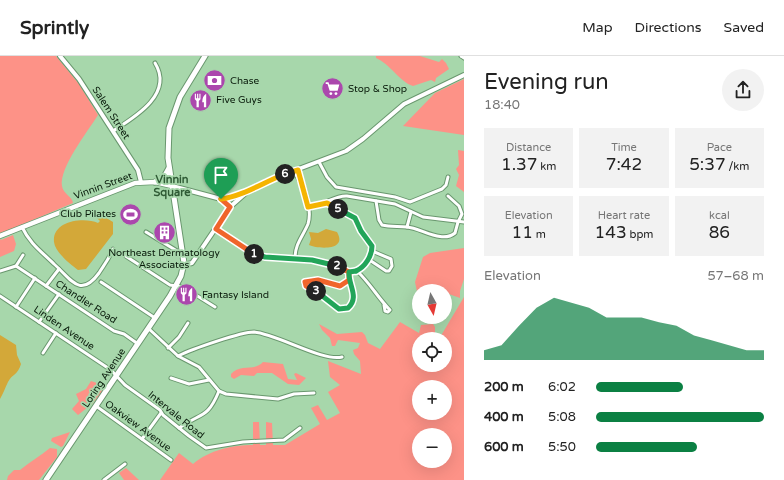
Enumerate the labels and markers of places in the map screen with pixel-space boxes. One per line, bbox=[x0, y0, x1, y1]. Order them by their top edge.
bank icon: Chase bbox=[202, 68, 228, 94]
place label: Chase bbox=[230, 75, 259, 87]
supermarket icon: Stop & Shop bbox=[320, 76, 346, 102]
place label: Stop & Shop bbox=[348, 83, 407, 95]
restaurant icon: Five Guys bbox=[187, 87, 213, 113]
place label: Five Guys bbox=[216, 94, 262, 106]
pin bbox=[204, 158, 238, 199]
pin: 6 bbox=[275, 164, 295, 184]
pin: 5 bbox=[328, 199, 348, 219]
sports icon: Club Pilates bbox=[118, 201, 144, 227]
place label: Club Pilates bbox=[60, 208, 116, 220]
building icon: Northeast Dermatology Associates bbox=[151, 220, 177, 246]
pin: 1 bbox=[244, 244, 264, 264]
place label: Northeast Dermatology Associates bbox=[108, 247, 220, 271]
pin: 2 bbox=[327, 256, 347, 276]
pin: 3 bbox=[306, 281, 326, 301]
restaurant icon: Fantasy Island bbox=[173, 282, 199, 308]
place label: Fantasy Island bbox=[202, 289, 269, 301]

